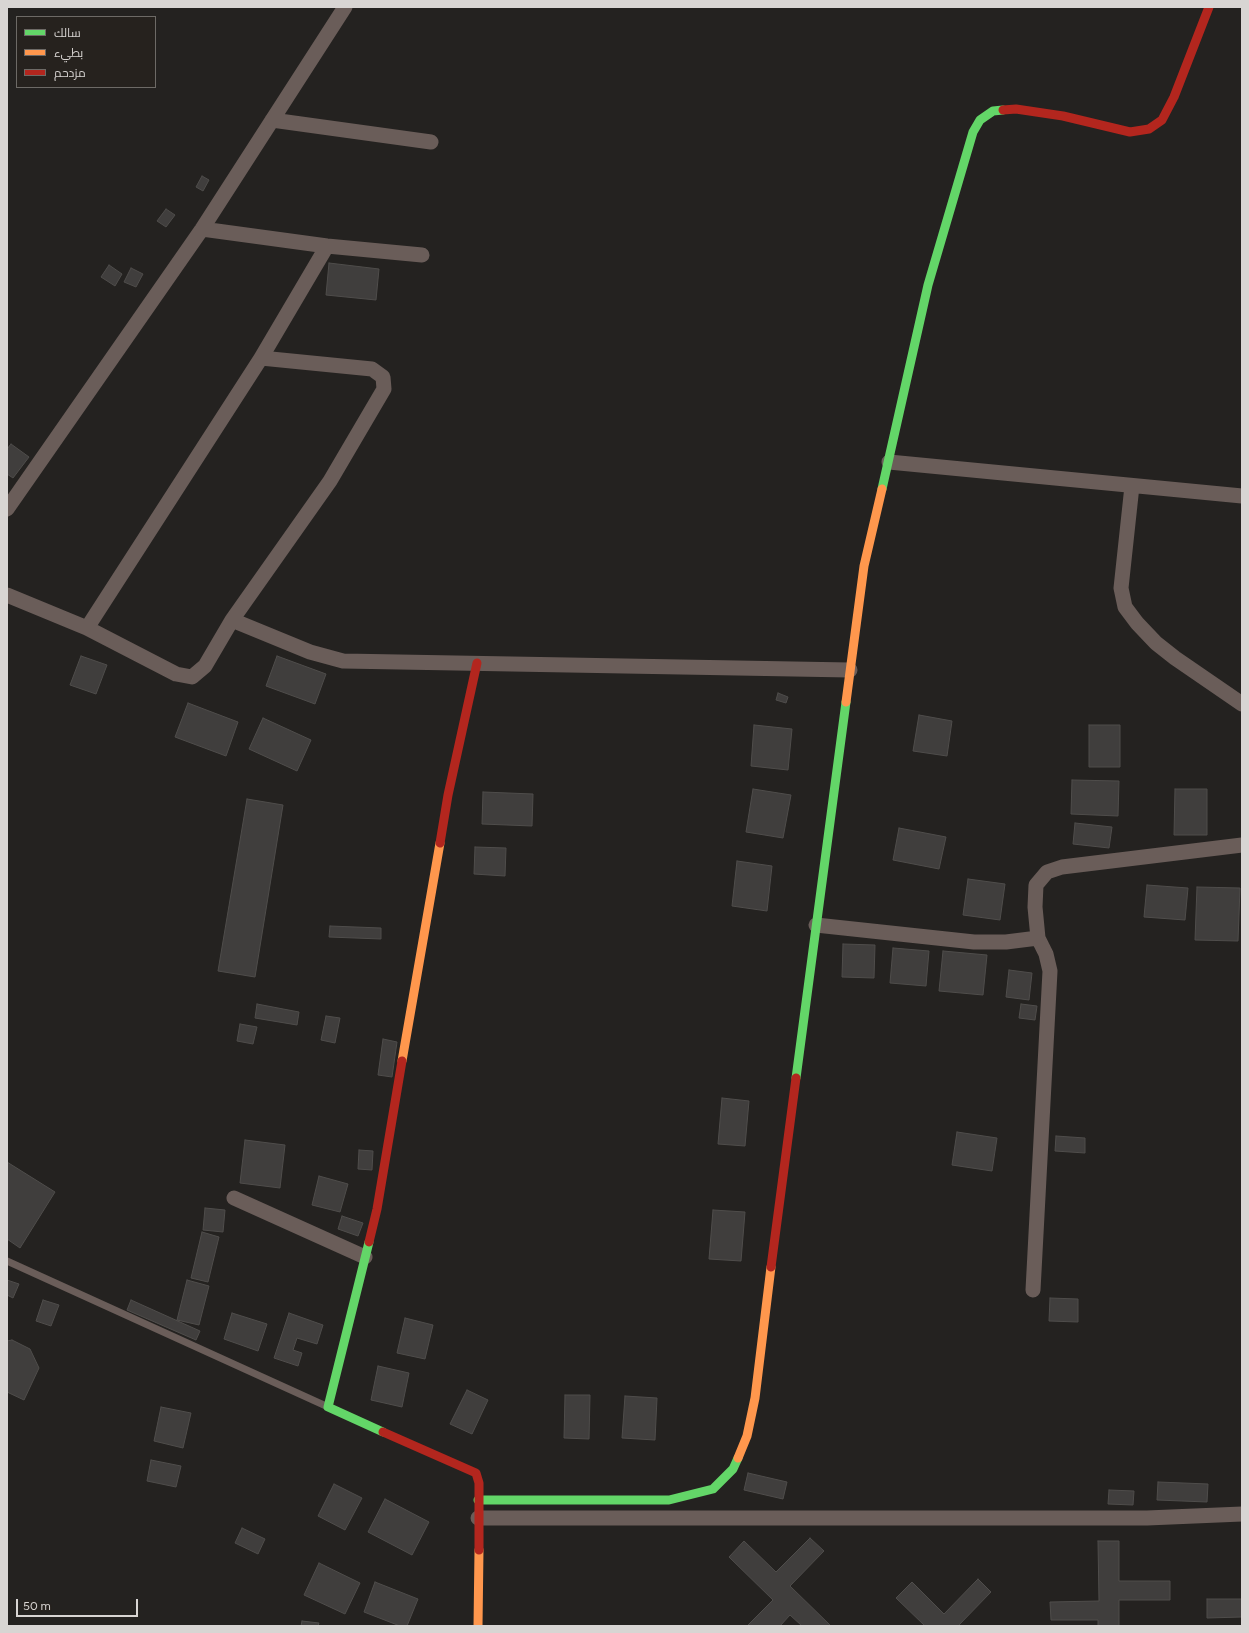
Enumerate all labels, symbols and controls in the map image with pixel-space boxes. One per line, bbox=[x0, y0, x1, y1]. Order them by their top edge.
legend bbox=[16, 16, 156, 88]
text: سالك bbox=[54, 26, 81, 40]
text: بطيء bbox=[54, 46, 83, 60]
text: مزدحم bbox=[54, 66, 86, 80]
scale bar bbox=[18, 1591, 140, 1617]
text: 50 m bbox=[23, 1599, 51, 1613]

